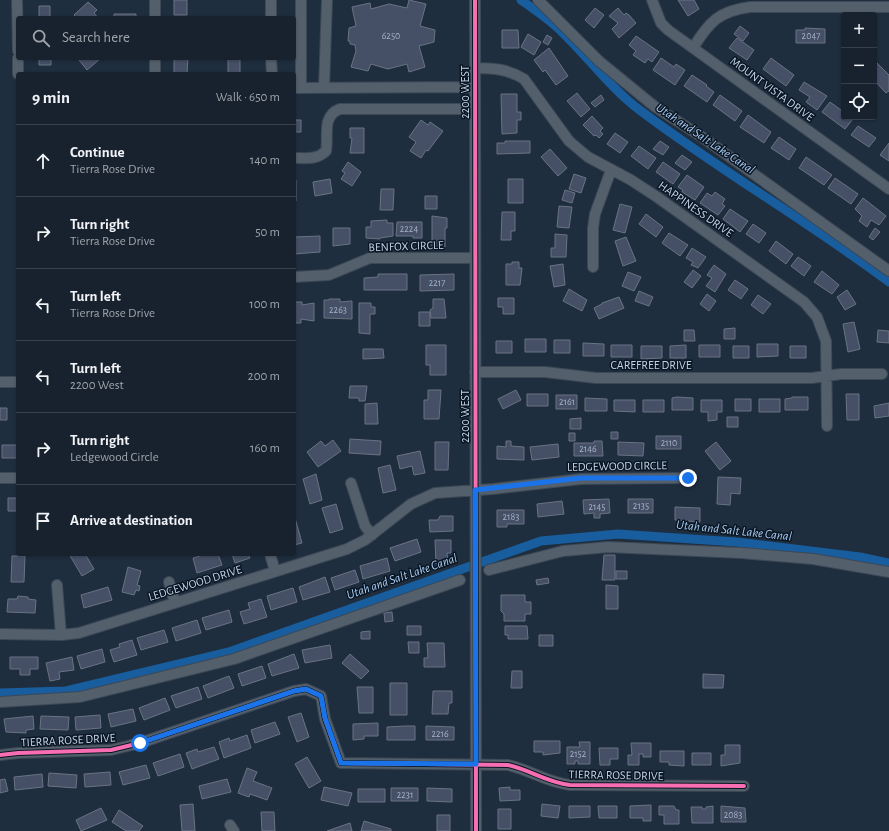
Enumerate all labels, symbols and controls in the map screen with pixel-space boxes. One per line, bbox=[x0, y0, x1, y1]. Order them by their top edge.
map controls bbox=[841, 12, 877, 120]
button: + bbox=[841, 12, 877, 48]
search box bbox=[16, 16, 296, 60]
icon: search bbox=[30, 27, 52, 49]
text: Search here bbox=[62, 30, 130, 45]
house number: 6250 bbox=[382, 31, 400, 41]
house number: 2047 bbox=[802, 31, 820, 41]
button: − bbox=[841, 48, 877, 84]
street label: MOUNT VISTA DRIVE bbox=[728, 55, 816, 123]
street label: 2200 WEST bbox=[459, 65, 471, 119]
button: locate bbox=[841, 84, 877, 120]
text: 9 min bbox=[32, 89, 70, 106]
text: Walk · 650 m bbox=[216, 91, 280, 104]
water label: Utah and Salt Lake Canal bbox=[653, 101, 757, 177]
text: Continue bbox=[70, 145, 125, 160]
icon: ahead bbox=[32, 150, 54, 172]
text: 140 m bbox=[250, 154, 280, 167]
text: Tierra Rose Drive bbox=[70, 163, 155, 176]
street label: HAPPINESS DRIVE bbox=[656, 179, 736, 239]
text: Turn right bbox=[70, 217, 129, 232]
icon: right bbox=[32, 222, 54, 244]
house number: 2224 bbox=[400, 224, 418, 234]
text: 50 m bbox=[255, 226, 280, 239]
text: Tierra Rose Drive bbox=[70, 235, 155, 248]
street label: BENFOX CIRCLE bbox=[368, 239, 444, 253]
house number: 2217 bbox=[429, 278, 445, 288]
text: Turn left bbox=[70, 289, 121, 304]
icon: left bbox=[32, 294, 54, 316]
text: 100 m bbox=[249, 298, 280, 311]
house number: 2263 bbox=[329, 305, 347, 315]
text: Tierra Rose Drive bbox=[70, 307, 155, 320]
street label: CAREFREE DRIVE bbox=[610, 359, 692, 371]
text: Turn left bbox=[70, 361, 121, 376]
icon: left bbox=[32, 366, 54, 388]
text: 200 m bbox=[248, 370, 280, 383]
text: 2200 West bbox=[70, 379, 124, 392]
street label: 2200 WEST bbox=[459, 389, 471, 443]
house number: 2161 bbox=[559, 397, 575, 407]
text: Turn right bbox=[70, 433, 129, 448]
icon: right bbox=[32, 438, 54, 460]
house number: 2110 bbox=[661, 438, 677, 448]
text: 160 m bbox=[250, 442, 280, 455]
house number: 2146 bbox=[579, 444, 597, 454]
text: Ledgewood Circle bbox=[70, 451, 159, 464]
street label: LEDGEWOOD CIRCLE bbox=[567, 459, 667, 473]
route end bbox=[679, 469, 697, 487]
house number: 2135 bbox=[633, 501, 649, 511]
house number: 2145 bbox=[589, 502, 605, 512]
icon: arrive bbox=[32, 510, 54, 532]
house number: 2183 bbox=[503, 512, 519, 522]
text: Arrive at destination bbox=[70, 513, 193, 528]
water label: Utah and Salt Lake Canal bbox=[676, 518, 792, 544]
water label: Utah and Salt Lake Canal bbox=[345, 552, 459, 602]
street label: LEDGEWOOD DRIVE bbox=[147, 563, 243, 603]
house number: 2216 bbox=[431, 729, 449, 739]
street label: TIERRA ROSE DRIVE bbox=[20, 732, 116, 748]
route start bbox=[131, 734, 149, 752]
house number: 2152 bbox=[570, 749, 587, 759]
street label: TIERRA ROSE DRIVE bbox=[569, 768, 664, 782]
house number: 2231 bbox=[397, 790, 413, 800]
house number: 2083 bbox=[724, 810, 742, 820]

